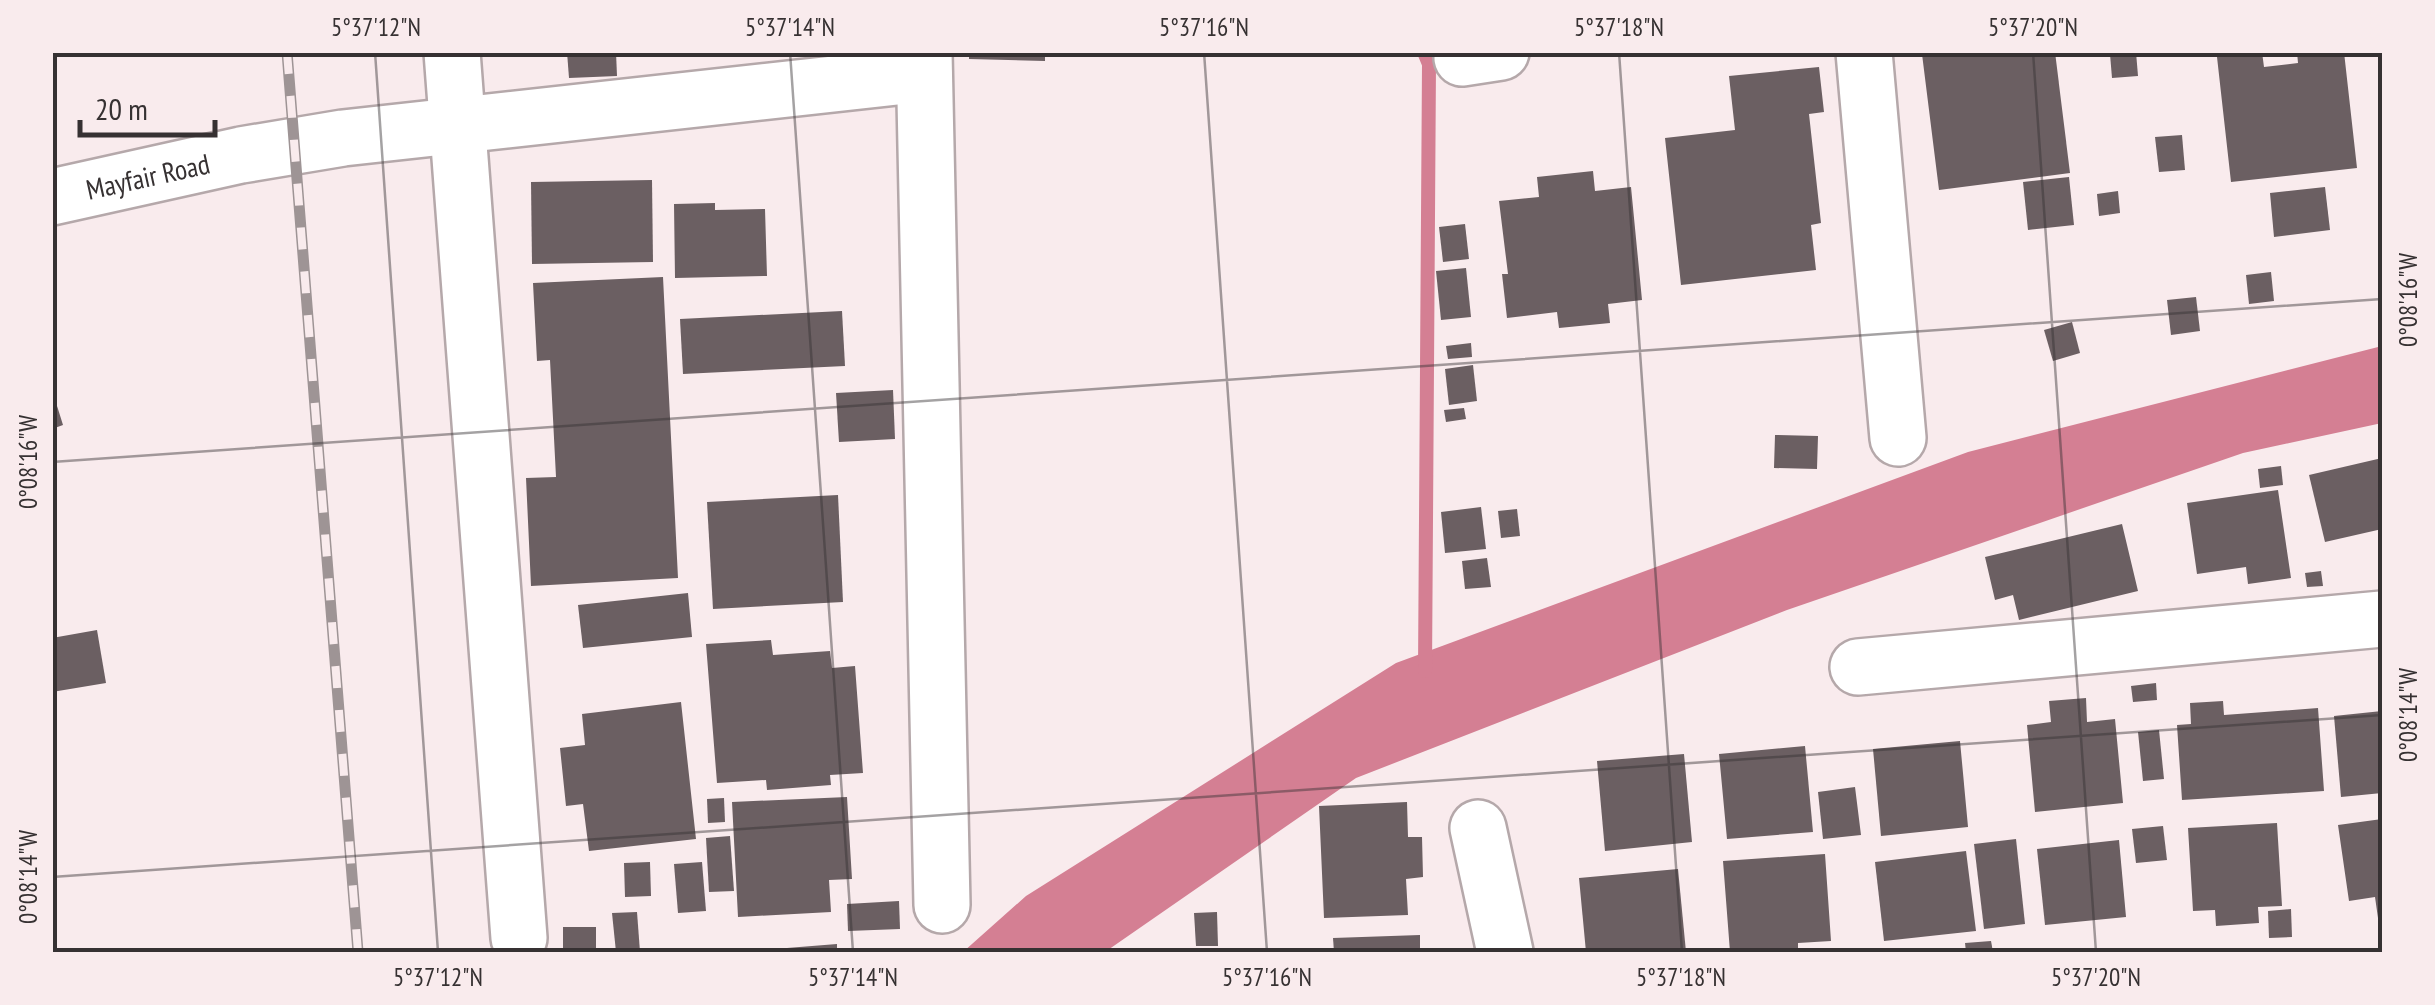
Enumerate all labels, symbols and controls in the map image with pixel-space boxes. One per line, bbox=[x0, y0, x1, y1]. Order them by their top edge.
text: 5°37'12"N bbox=[331, 11, 421, 43]
text: 5°37'14"N bbox=[745, 11, 835, 43]
text: 5°37'16"N bbox=[1159, 11, 1249, 43]
text: 5°37'18"N bbox=[1574, 11, 1664, 43]
text: 5°37'20"N bbox=[1988, 11, 2078, 43]
scale bar bbox=[80, 75, 215, 137]
text: 20 m bbox=[95, 89, 148, 128]
street label: Mayfair Road bbox=[82, 144, 213, 207]
text: 0°08'16"W bbox=[2392, 253, 2424, 347]
text: 0°08'16"W bbox=[12, 415, 44, 509]
text: 0°08'14"W bbox=[2392, 668, 2424, 762]
text: 0°08'14"W bbox=[12, 830, 44, 924]
text: 5°37'12"N bbox=[393, 961, 483, 993]
text: 5°37'14"N bbox=[808, 961, 898, 993]
text: 5°37'16"N bbox=[1222, 961, 1312, 993]
text: 5°37'18"N bbox=[1636, 961, 1726, 993]
text: 5°37'20"N bbox=[2051, 961, 2141, 993]

